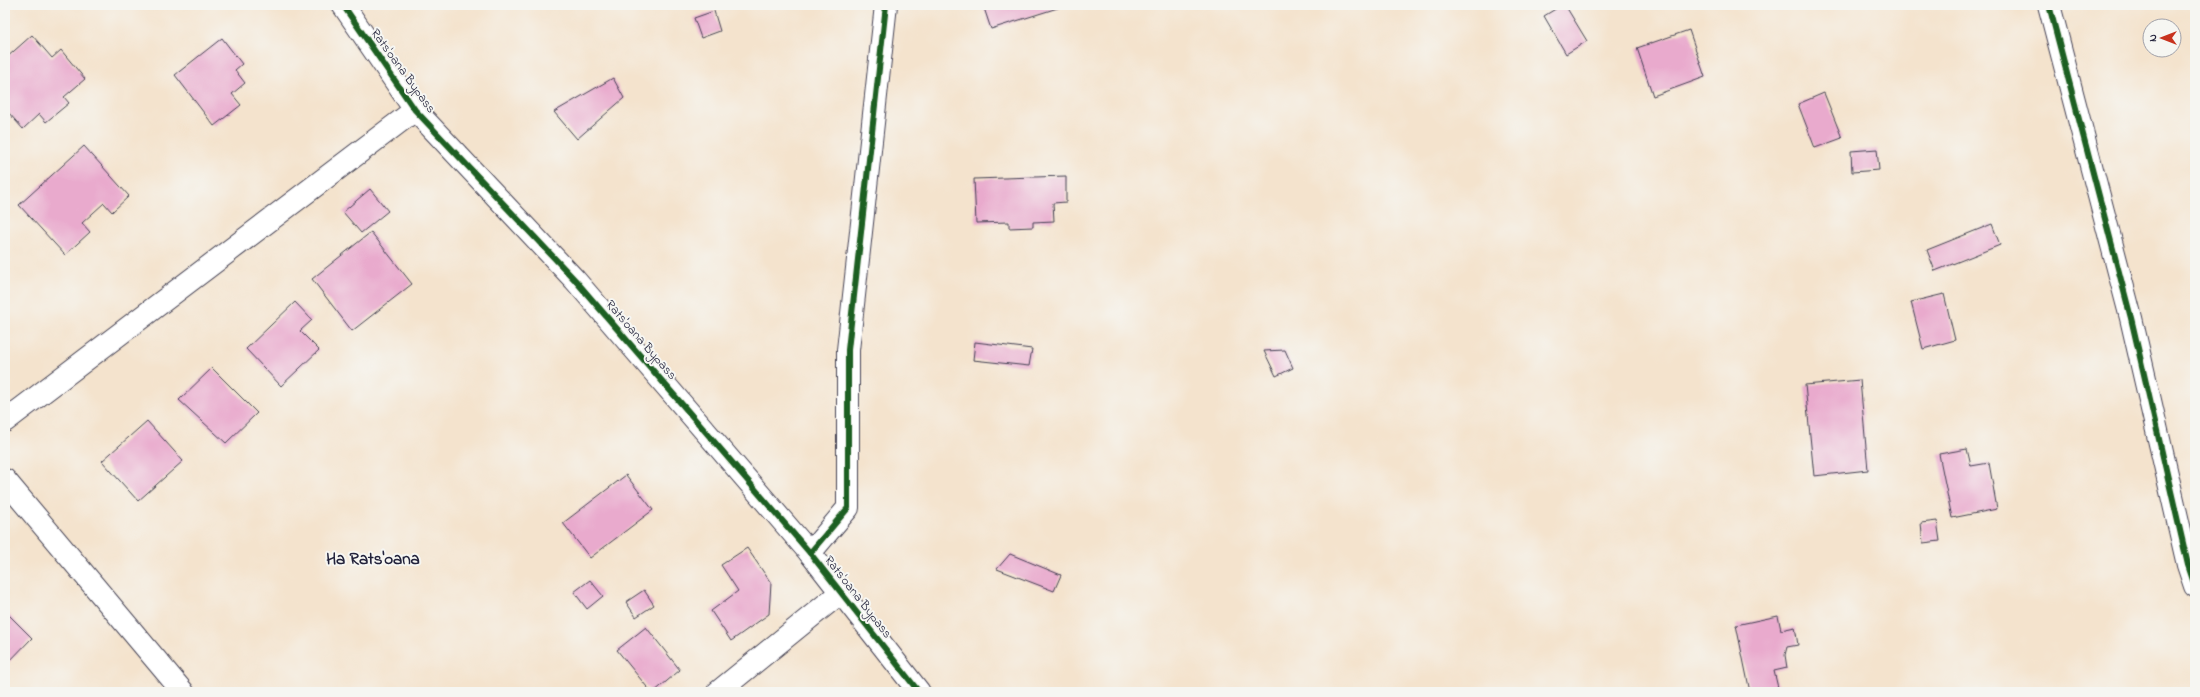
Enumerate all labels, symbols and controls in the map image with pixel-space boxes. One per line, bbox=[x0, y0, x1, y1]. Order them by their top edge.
north arrow bbox=[2142, 18, 2182, 58]
street label: Rats'oana Bypass bbox=[365, 25, 440, 118]
text: N bbox=[2145, 34, 2161, 42]
street label: Rats'oana Bypass bbox=[600, 296, 681, 385]
district label: Ha Rats'oana bbox=[326, 547, 420, 572]
street label: Rats'oana Bypass bbox=[819, 552, 897, 643]

